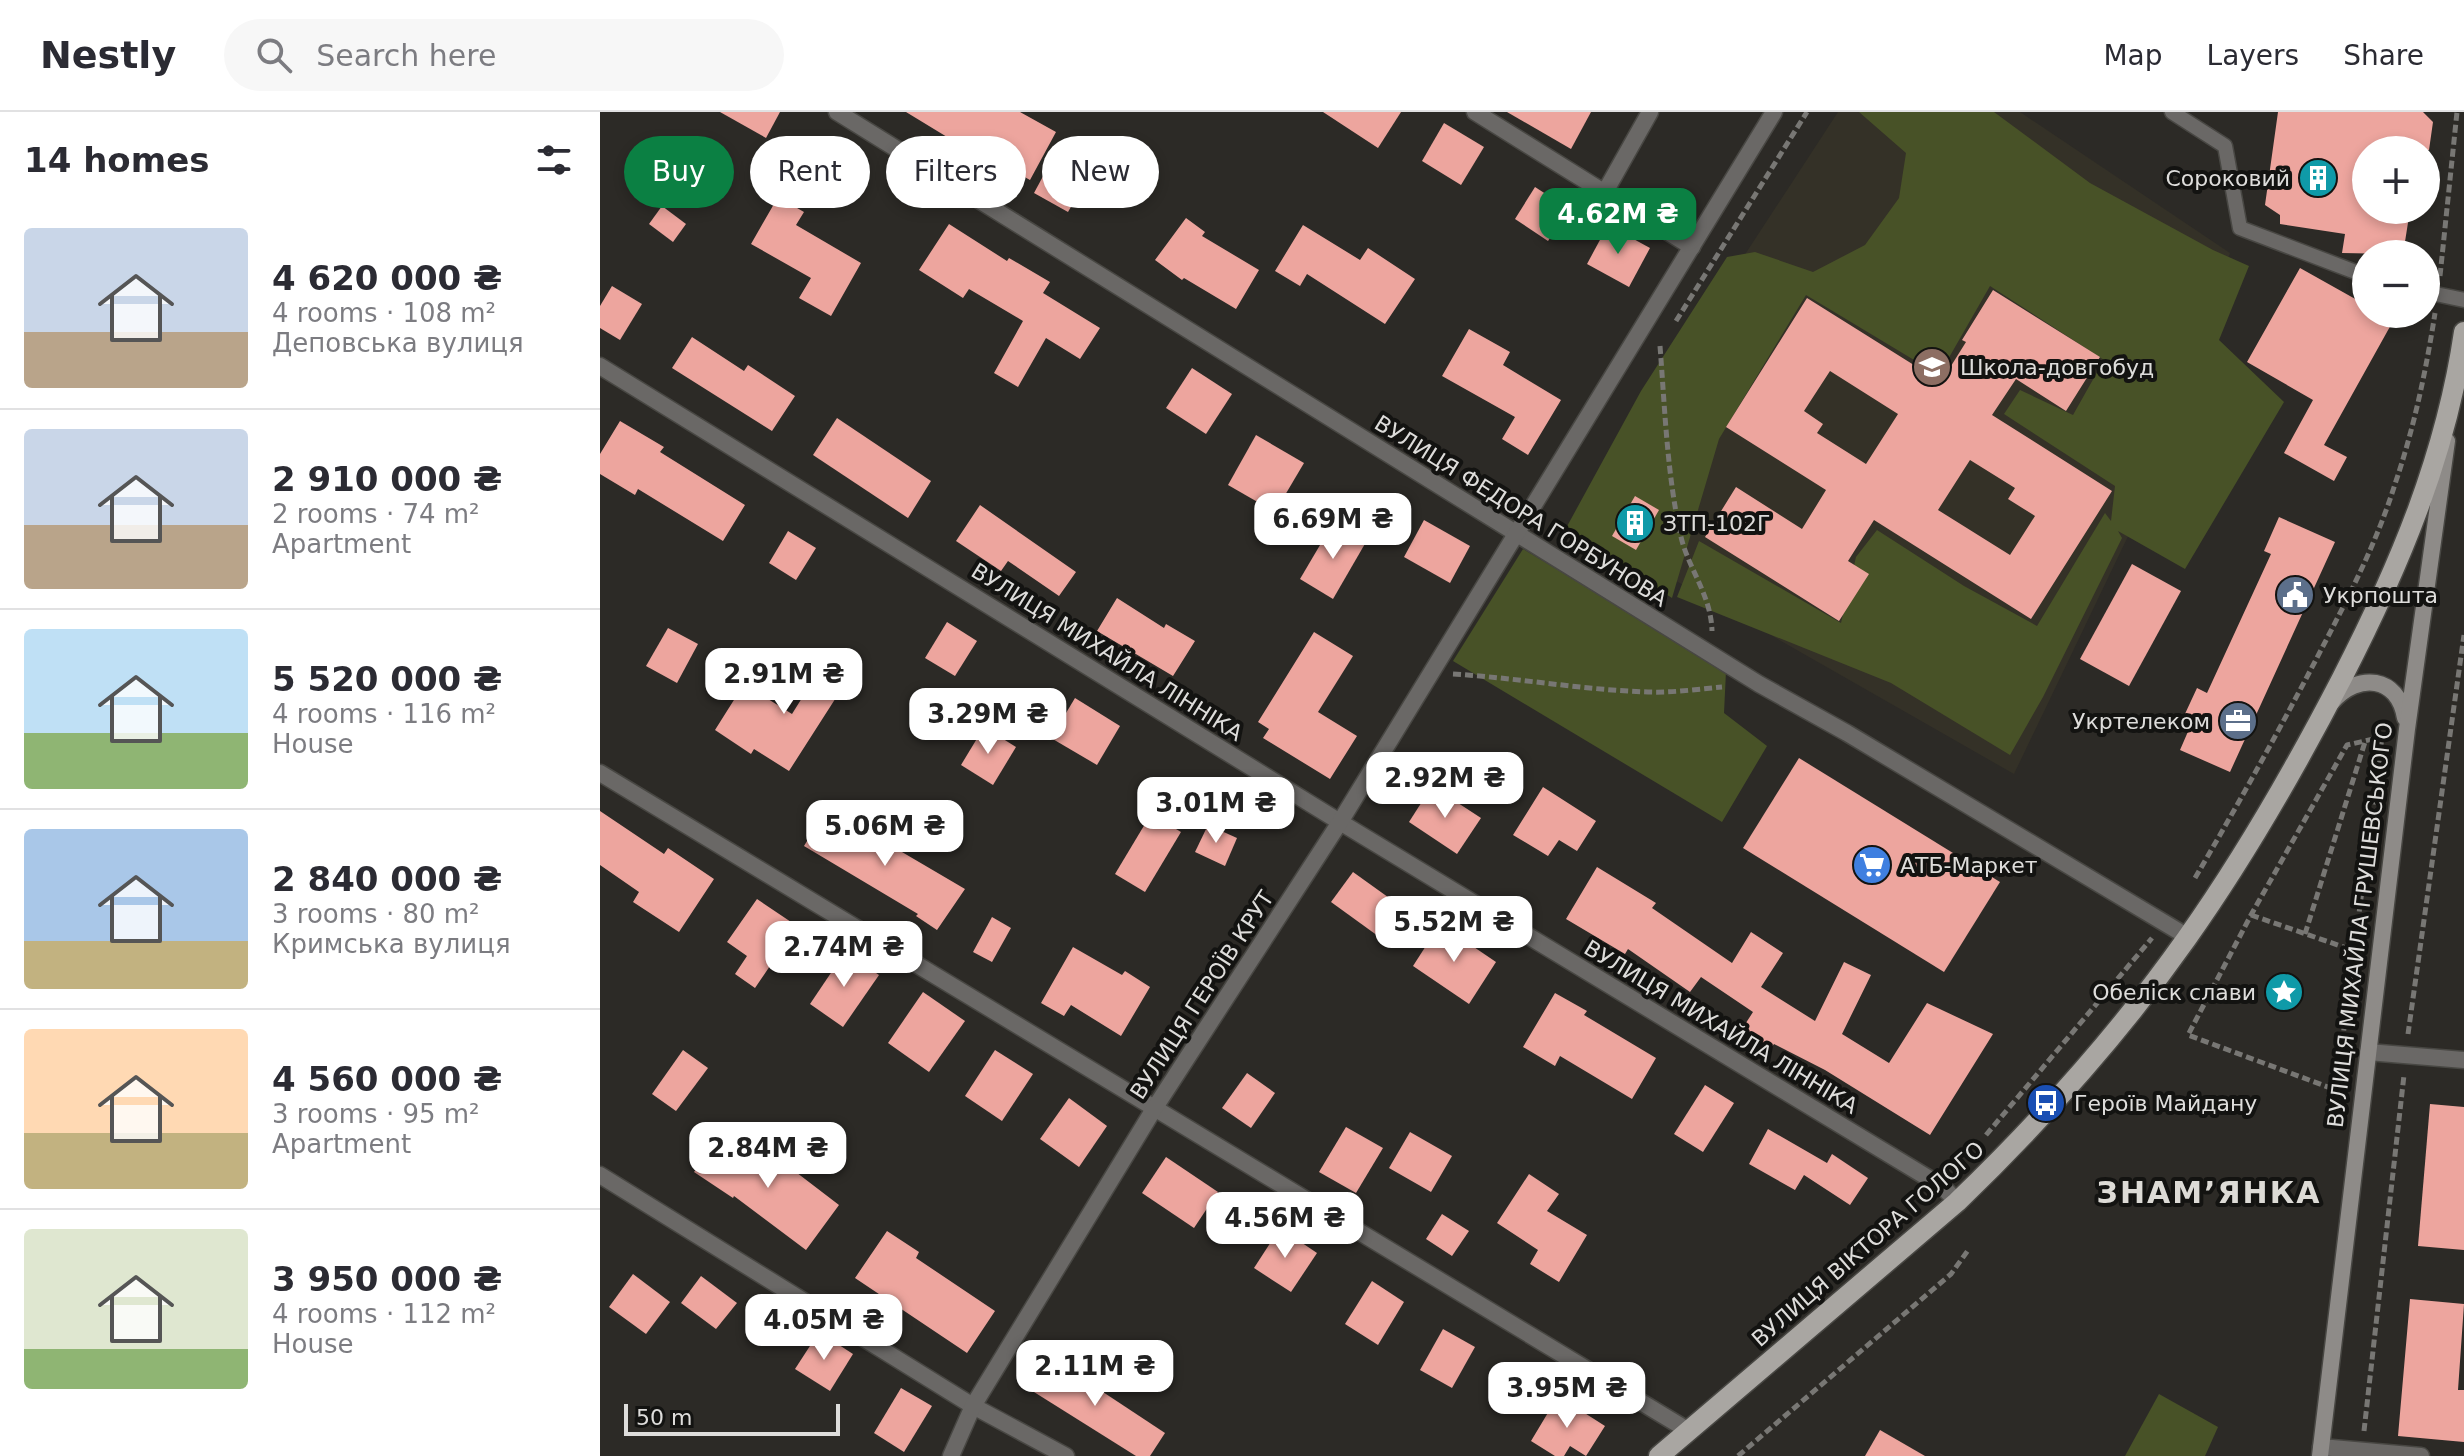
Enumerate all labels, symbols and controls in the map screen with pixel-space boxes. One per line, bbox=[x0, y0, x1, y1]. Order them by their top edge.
search box bbox=[224, 19, 784, 91]
text: Nestly bbox=[40, 33, 176, 77]
icon: search bbox=[252, 33, 296, 77]
text: Search here bbox=[316, 38, 496, 73]
text: Map bbox=[2103, 39, 2163, 72]
text: Layers bbox=[2207, 39, 2299, 72]
text: Share bbox=[2343, 39, 2424, 72]
chip: Buy bbox=[624, 136, 734, 208]
chip: Rent bbox=[750, 136, 870, 208]
chip: Filters bbox=[886, 136, 1026, 208]
chip: New bbox=[1042, 136, 1159, 208]
map controls bbox=[2352, 136, 2440, 328]
button: + bbox=[2352, 136, 2440, 224]
icon: filters bbox=[532, 138, 576, 182]
text: 14 homes bbox=[24, 140, 209, 180]
building icon: Сороковий bbox=[2297, 157, 2339, 199]
place label: Сороковий bbox=[2165, 166, 2290, 191]
pin: 4.62M ₴ bbox=[1544, 188, 1692, 256]
text: 4.62M ₴ bbox=[1557, 199, 1679, 229]
button: − bbox=[2352, 240, 2440, 328]
text: 4 620 000 ₴ bbox=[272, 258, 502, 298]
icon: home bbox=[88, 260, 184, 356]
text: 4 rooms · 108 m² bbox=[272, 298, 496, 328]
text: Деповська вулиця bbox=[272, 328, 524, 358]
school or university icon: Школа-довгобуд bbox=[1911, 346, 1953, 388]
place label: Школа-довгобуд bbox=[1960, 355, 2154, 380]
street label: ВУЛИЦЯ ФЕДОРА ГОРБУНОВА bbox=[1370, 410, 1672, 612]
text: 2 910 000 ₴ bbox=[272, 459, 502, 499]
icon: home bbox=[88, 461, 184, 557]
pin: 6.69M ₴ bbox=[1259, 493, 1407, 561]
text: 2 rooms · 74 m² bbox=[272, 499, 480, 529]
building icon: ЗТП-102Г bbox=[1614, 502, 1656, 544]
text: 6.69M ₴ bbox=[1272, 504, 1394, 534]
place label: ЗТП-102Г bbox=[1663, 511, 1770, 536]
text: Apartment bbox=[272, 529, 411, 559]
street label: ВУЛИЦЯ МИХАЙЛА ЛІННІКА bbox=[967, 558, 1247, 746]
public building icon: Укрпошта bbox=[2274, 574, 2316, 616]
place label: Укрпошта bbox=[2323, 583, 2438, 608]
pin: 2.91M ₴ bbox=[710, 648, 858, 716]
text: 5 520 000 ₴ bbox=[272, 659, 502, 699]
text: 2.91M ₴ bbox=[723, 659, 845, 689]
icon: home bbox=[88, 661, 184, 757]
pin: 3.29M ₴ bbox=[914, 688, 1062, 756]
text: 4 rooms · 116 m² bbox=[272, 699, 496, 729]
text: 3.29M ₴ bbox=[927, 699, 1049, 729]
office icon: Укртелеком bbox=[2217, 700, 2259, 742]
place label: Укртелеком bbox=[2072, 709, 2210, 734]
street label: ВУЛИЦЯ МИХАЙЛА ГРУШЕВСЬКОГО bbox=[2323, 721, 2397, 1129]
text: House bbox=[272, 729, 353, 759]
pin: 2.92M ₴ bbox=[1371, 752, 1519, 820]
text: 2.92M ₴ bbox=[1384, 763, 1506, 793]
pin: 3.01M ₴ bbox=[1142, 777, 1290, 845]
text: 3.01M ₴ bbox=[1155, 788, 1277, 818]
pin: 5.06M ₴ bbox=[811, 800, 959, 868]
text: 5.06M ₴ bbox=[824, 811, 946, 841]
supermarket icon: АТБ-Маркет bbox=[1851, 844, 1893, 886]
place label: АТБ-Маркет bbox=[1900, 853, 2038, 878]
text: 2 840 000 ₴ bbox=[272, 859, 502, 899]
icon: home bbox=[88, 861, 184, 957]
street label: ВУЛИЦЯ ГЕРОЇВ КРУТ bbox=[1125, 886, 1279, 1104]
pin: 5.52M ₴ bbox=[1380, 896, 1528, 964]
text: 3 rooms · 80 m² bbox=[272, 899, 480, 929]
text: 5.52M ₴ bbox=[1393, 907, 1515, 937]
pin: 2.74M ₴ bbox=[770, 921, 918, 989]
text: Кримська вулиця bbox=[272, 929, 511, 959]
text: 2.74M ₴ bbox=[783, 932, 905, 962]
street label: ВУЛИЦЯ МИХАЙЛА ЛІННІКА bbox=[1580, 935, 1862, 1119]
place icon: Обеліск слави bbox=[2263, 971, 2305, 1013]
place label: Обеліск слави bbox=[2092, 980, 2256, 1005]
text: 4 560 000 ₴ bbox=[272, 1059, 502, 1099]
icon: home bbox=[88, 1061, 184, 1157]
bus stop icon: Героїв Майдану bbox=[2025, 1082, 2067, 1124]
place label: Героїв Майдану bbox=[2074, 1091, 2257, 1116]
text: 3 rooms · 95 m² bbox=[272, 1099, 480, 1129]
pin: 2.84M ₴ bbox=[694, 1122, 842, 1190]
text: Apartment bbox=[272, 1129, 411, 1159]
text: 2.84M ₴ bbox=[707, 1133, 829, 1163]
street label: ВУЛИЦЯ ВІКТОРА ГОЛОГО bbox=[1747, 1136, 1989, 1352]
district label: ЗНАМ’ЯНКА bbox=[2097, 1175, 2321, 1210]
pin: 4.56M ₴ bbox=[1211, 1192, 1359, 1260]
text: 4.56M ₴ bbox=[1224, 1203, 1346, 1233]
text: 3 950 000 ₴ bbox=[272, 1259, 502, 1299]
icon: home bbox=[88, 1261, 184, 1357]
pin: 4.05M ₴ bbox=[750, 1294, 898, 1362]
text: 4 rooms · 112 m² bbox=[272, 1299, 496, 1329]
text: 4.05M ₴ bbox=[763, 1305, 885, 1335]
text: House bbox=[272, 1329, 353, 1359]
pin: 2.11M ₴ bbox=[1021, 1340, 1169, 1408]
text: 2.11M ₴ bbox=[1034, 1351, 1156, 1381]
pin: 3.95M ₴ bbox=[1493, 1362, 1641, 1430]
text: 3.95M ₴ bbox=[1506, 1373, 1628, 1403]
scale bar bbox=[624, 1400, 840, 1436]
text: 50 m bbox=[636, 1405, 692, 1430]

